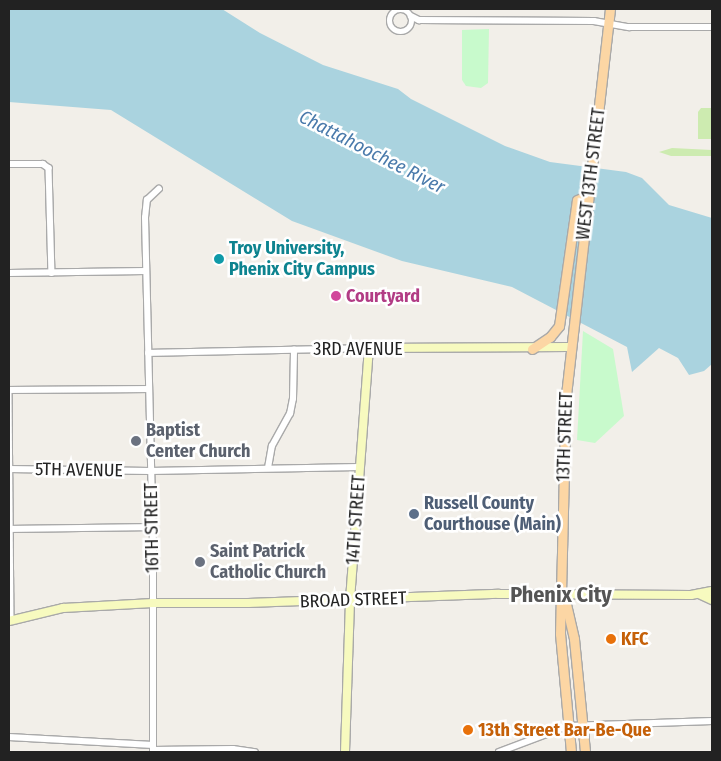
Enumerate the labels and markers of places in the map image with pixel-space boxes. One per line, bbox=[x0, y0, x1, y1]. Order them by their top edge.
place label: Troy University, Phenix City Campus bbox=[229, 238, 375, 280]
marker: Troy University, Phenix City Campus bbox=[213, 253, 225, 265]
place label: Courtyard bbox=[346, 285, 420, 307]
marker: Courtyard bbox=[330, 290, 342, 302]
place label: Baptist Center Church bbox=[146, 420, 250, 462]
marker: Baptist Center Church bbox=[130, 435, 142, 447]
place label: Russell County Courthouse (Main) bbox=[424, 493, 561, 536]
marker: Russell County Courthouse (Main) bbox=[408, 508, 420, 520]
place label: Saint Patrick Catholic Church bbox=[210, 541, 326, 584]
marker: Saint Patrick Catholic Church bbox=[194, 556, 206, 568]
place label: KFC bbox=[621, 628, 648, 650]
marker: KFC bbox=[605, 633, 617, 645]
place label: 13th Street Bar-Be-Que bbox=[478, 719, 651, 741]
marker: 13th Street Bar-Be-Que bbox=[462, 724, 474, 736]

